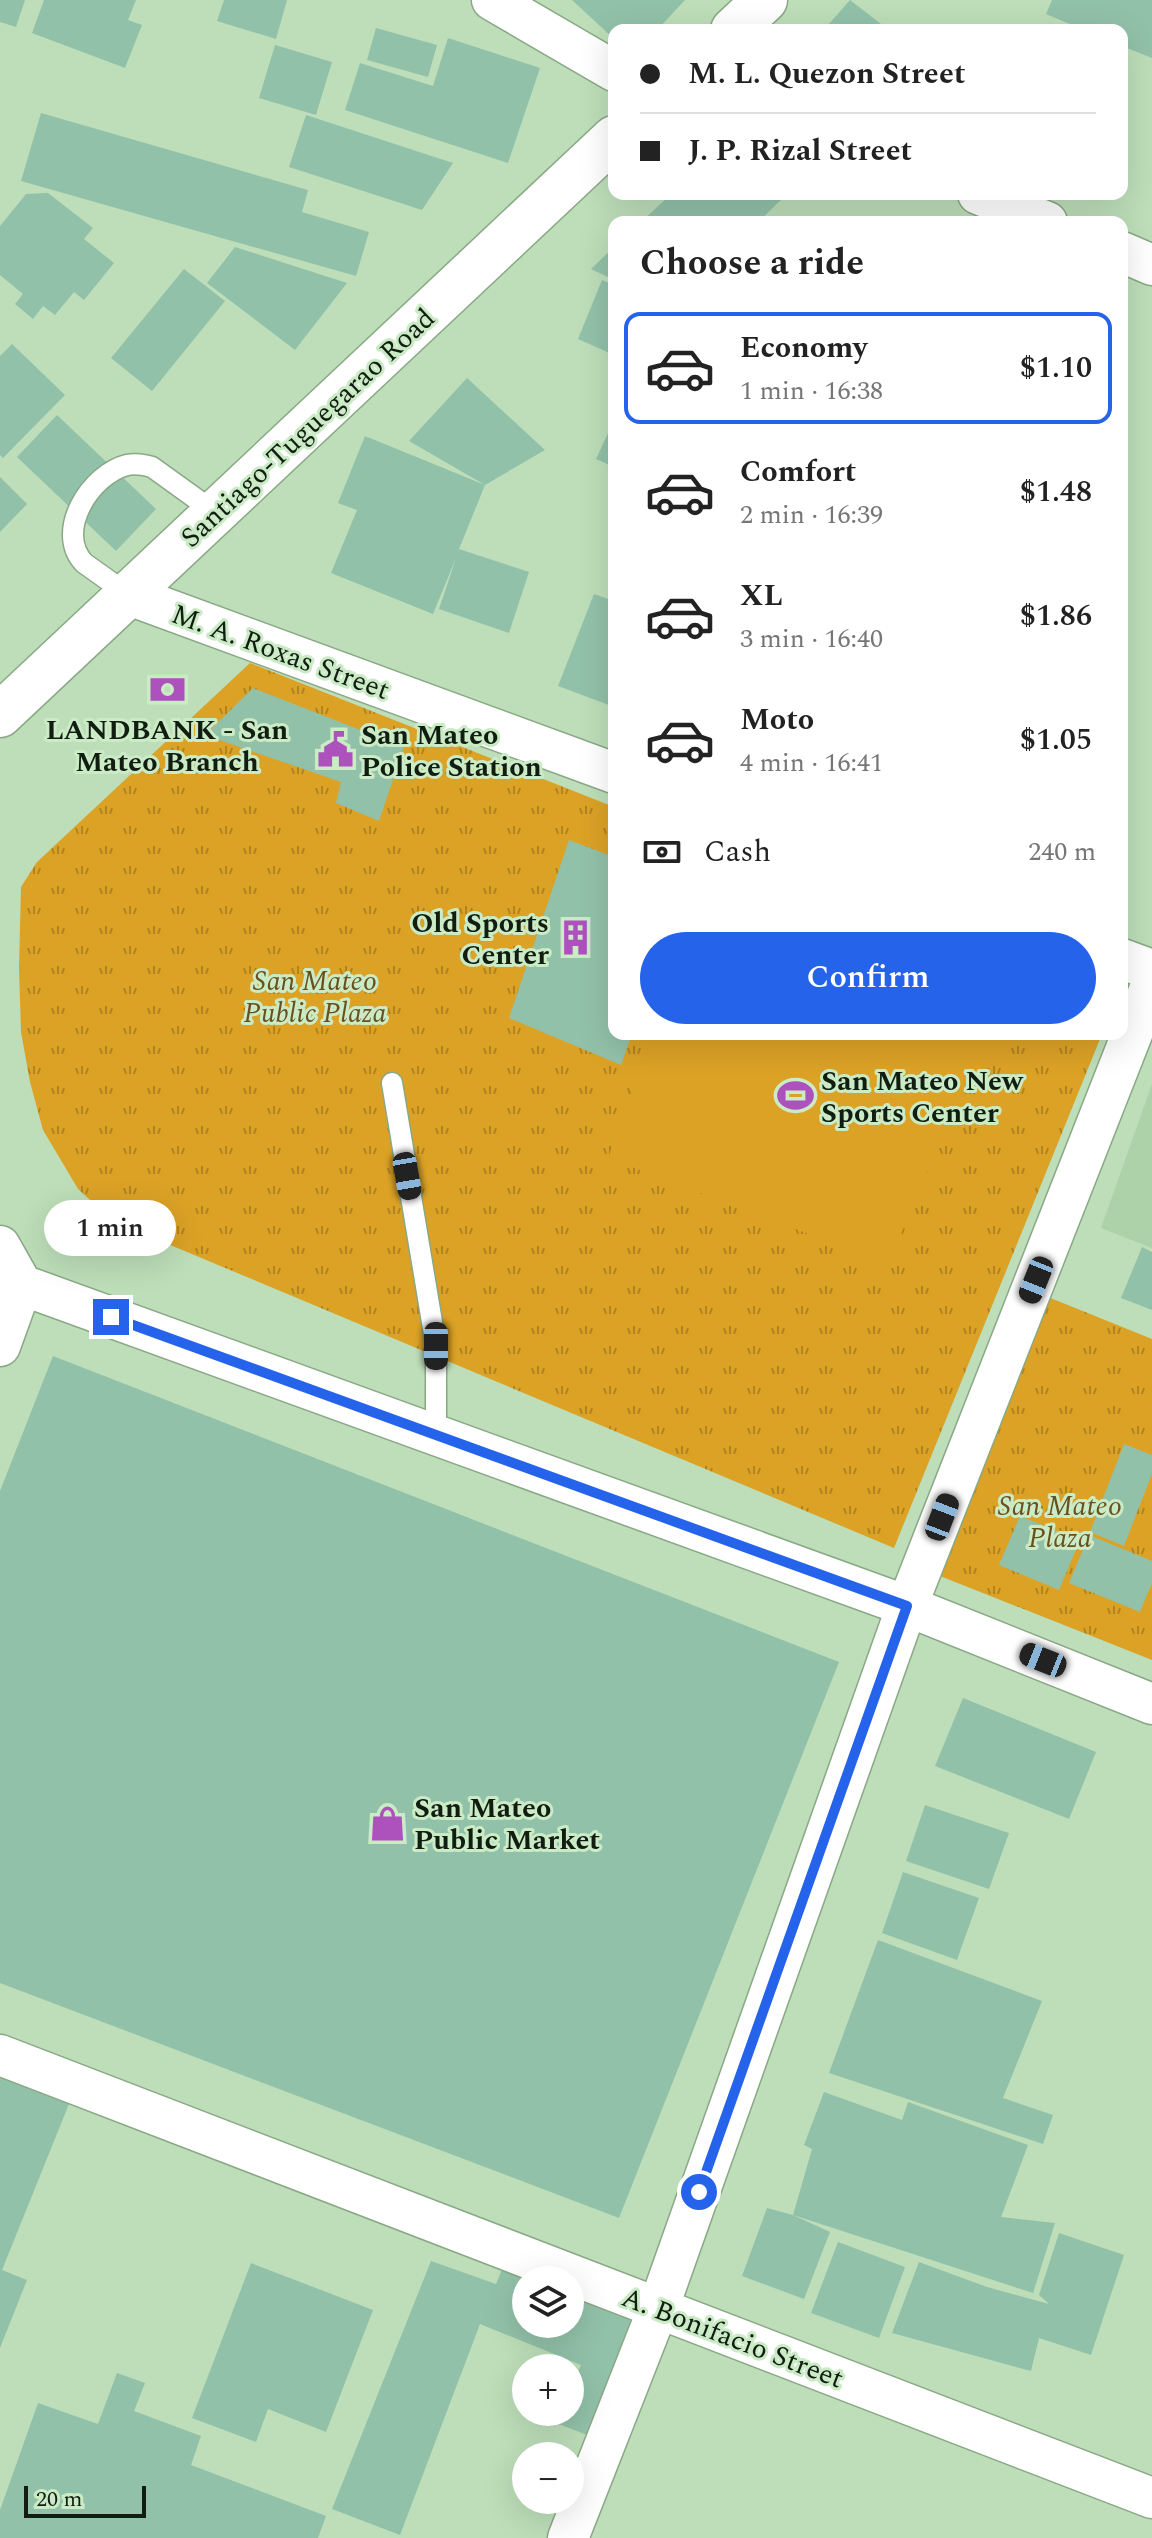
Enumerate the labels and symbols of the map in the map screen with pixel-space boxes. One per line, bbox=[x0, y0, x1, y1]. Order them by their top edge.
street label: Santiago-Tuguegarao Road bbox=[171, 298, 445, 558]
street label: M. A. Roxas Street bbox=[165, 593, 396, 712]
bank icon: LANDBANK - San Mateo Branch bbox=[148, 670, 186, 708]
place label: LANDBANK - San Mateo Branch bbox=[46, 709, 288, 784]
place label: San Mateo Police Station bbox=[361, 714, 542, 789]
public building icon: San Mateo Police Station bbox=[316, 731, 354, 769]
place label: Old Sports Center bbox=[411, 902, 549, 977]
building icon: Old Sports Center bbox=[556, 919, 594, 957]
park label: San Mateo Public Plaza bbox=[244, 960, 386, 1035]
place label: San Mateo New Sports Center bbox=[821, 1060, 1024, 1135]
sports icon: San Mateo New Sports Center bbox=[776, 1077, 814, 1115]
car bbox=[391, 1150, 423, 1202]
callout: 1 min bbox=[45, 1201, 177, 1257]
car bbox=[1016, 1253, 1056, 1307]
route end bbox=[93, 1299, 129, 1335]
car bbox=[424, 1322, 448, 1370]
park label: San Mateo Plaza bbox=[998, 1485, 1122, 1560]
car bbox=[922, 1490, 962, 1544]
car bbox=[1016, 1640, 1070, 1680]
place label: San Mateo Public Market bbox=[414, 1787, 600, 1862]
shop icon: San Mateo Public Market bbox=[369, 1804, 407, 1842]
route start bbox=[681, 2174, 717, 2210]
street label: A. Bonifacio Street bbox=[615, 2276, 850, 2401]
scale bar bbox=[24, 2482, 146, 2518]

